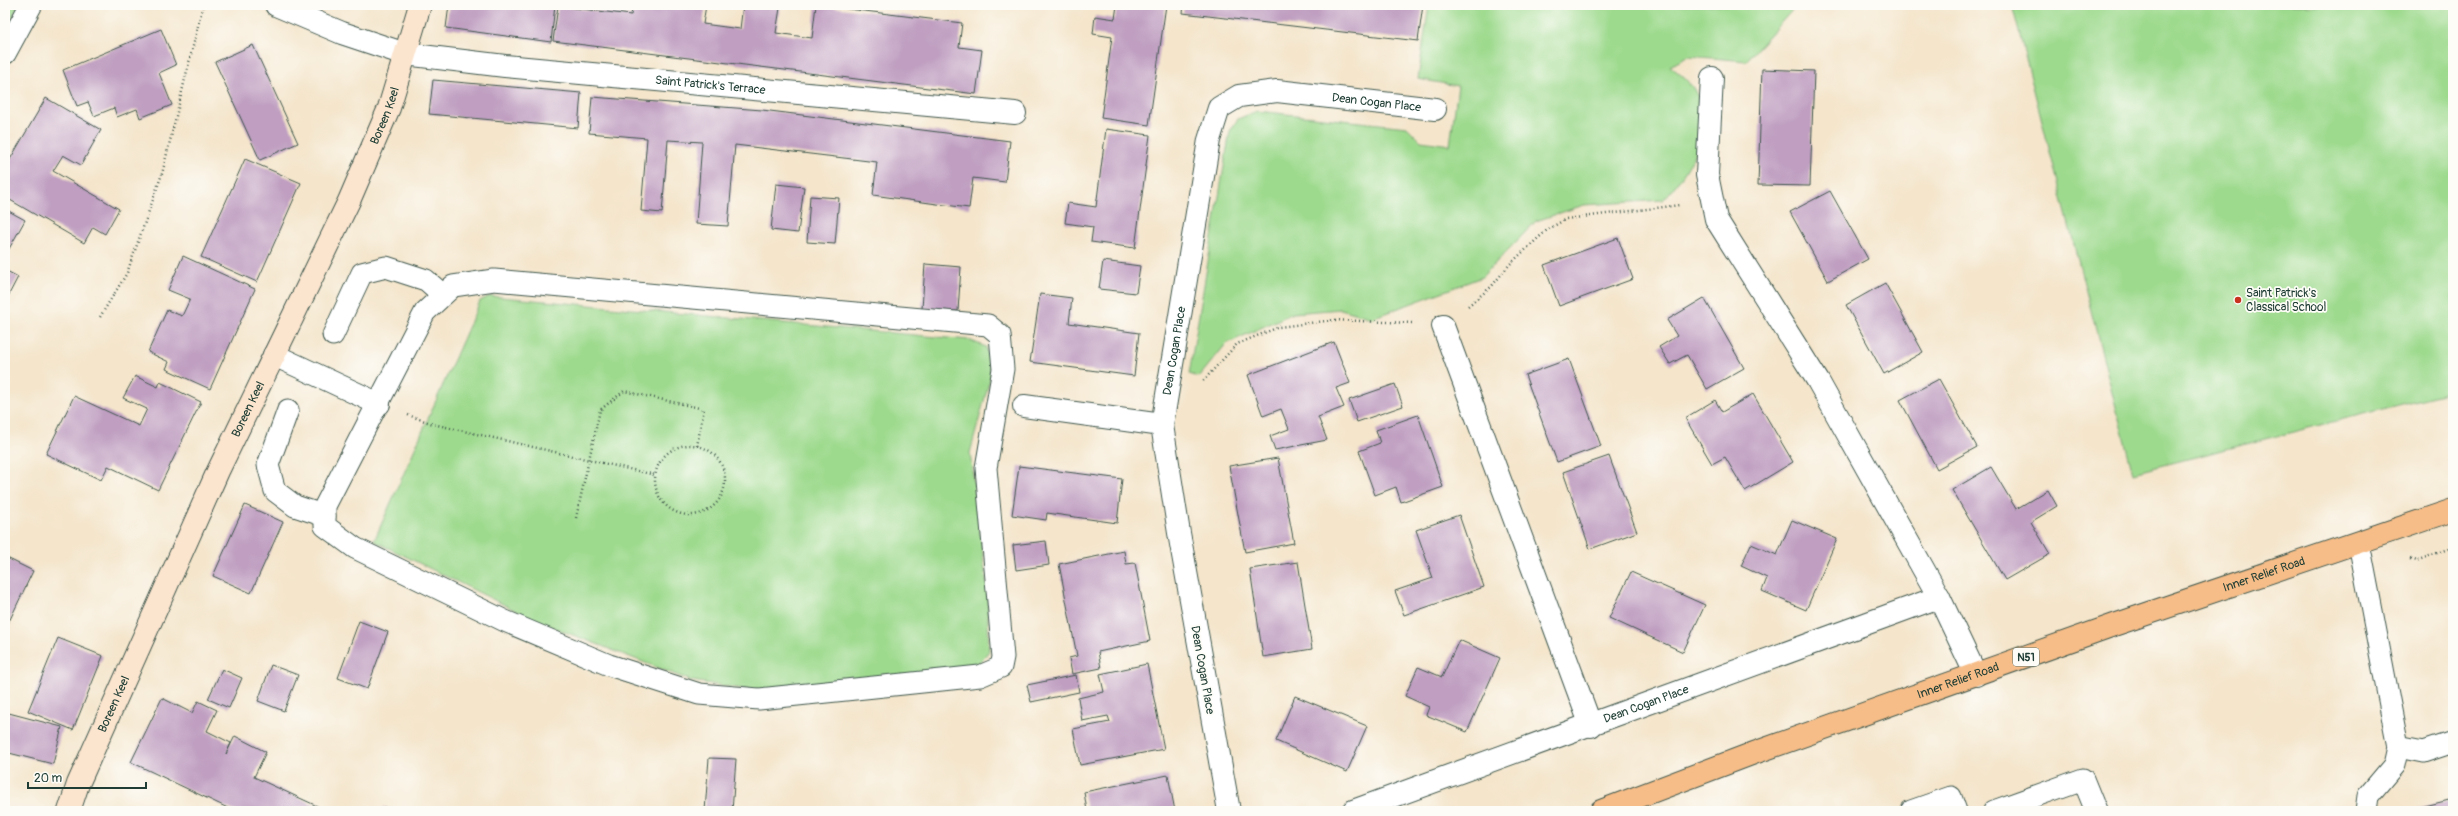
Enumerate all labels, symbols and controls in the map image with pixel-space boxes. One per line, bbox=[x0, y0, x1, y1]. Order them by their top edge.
street label: Saint Patrick's Terrace bbox=[654, 73, 766, 98]
street label: Boreen Keel bbox=[367, 85, 403, 147]
street label: Dean Cogan Place bbox=[1331, 90, 1422, 115]
place label: Saint Patrick's Classical School bbox=[2246, 286, 2326, 315]
marker: Saint Patrick's Classical School bbox=[2233, 295, 2243, 305]
street label: Dean Cogan Place bbox=[1160, 305, 1189, 396]
street label: Boreen Keel bbox=[229, 379, 268, 440]
street label: Inner Relief Road bbox=[2221, 554, 2307, 596]
street label: Dean Cogan Place bbox=[1187, 625, 1218, 716]
road number: N51 bbox=[2013, 648, 2039, 666]
street label: Inner Relief Road bbox=[1915, 659, 2001, 702]
street label: Boreen Keel bbox=[95, 674, 133, 735]
street label: Dean Cogan Place bbox=[1602, 682, 1691, 727]
scale bar bbox=[28, 764, 146, 790]
text: 20 m bbox=[34, 771, 63, 786]

